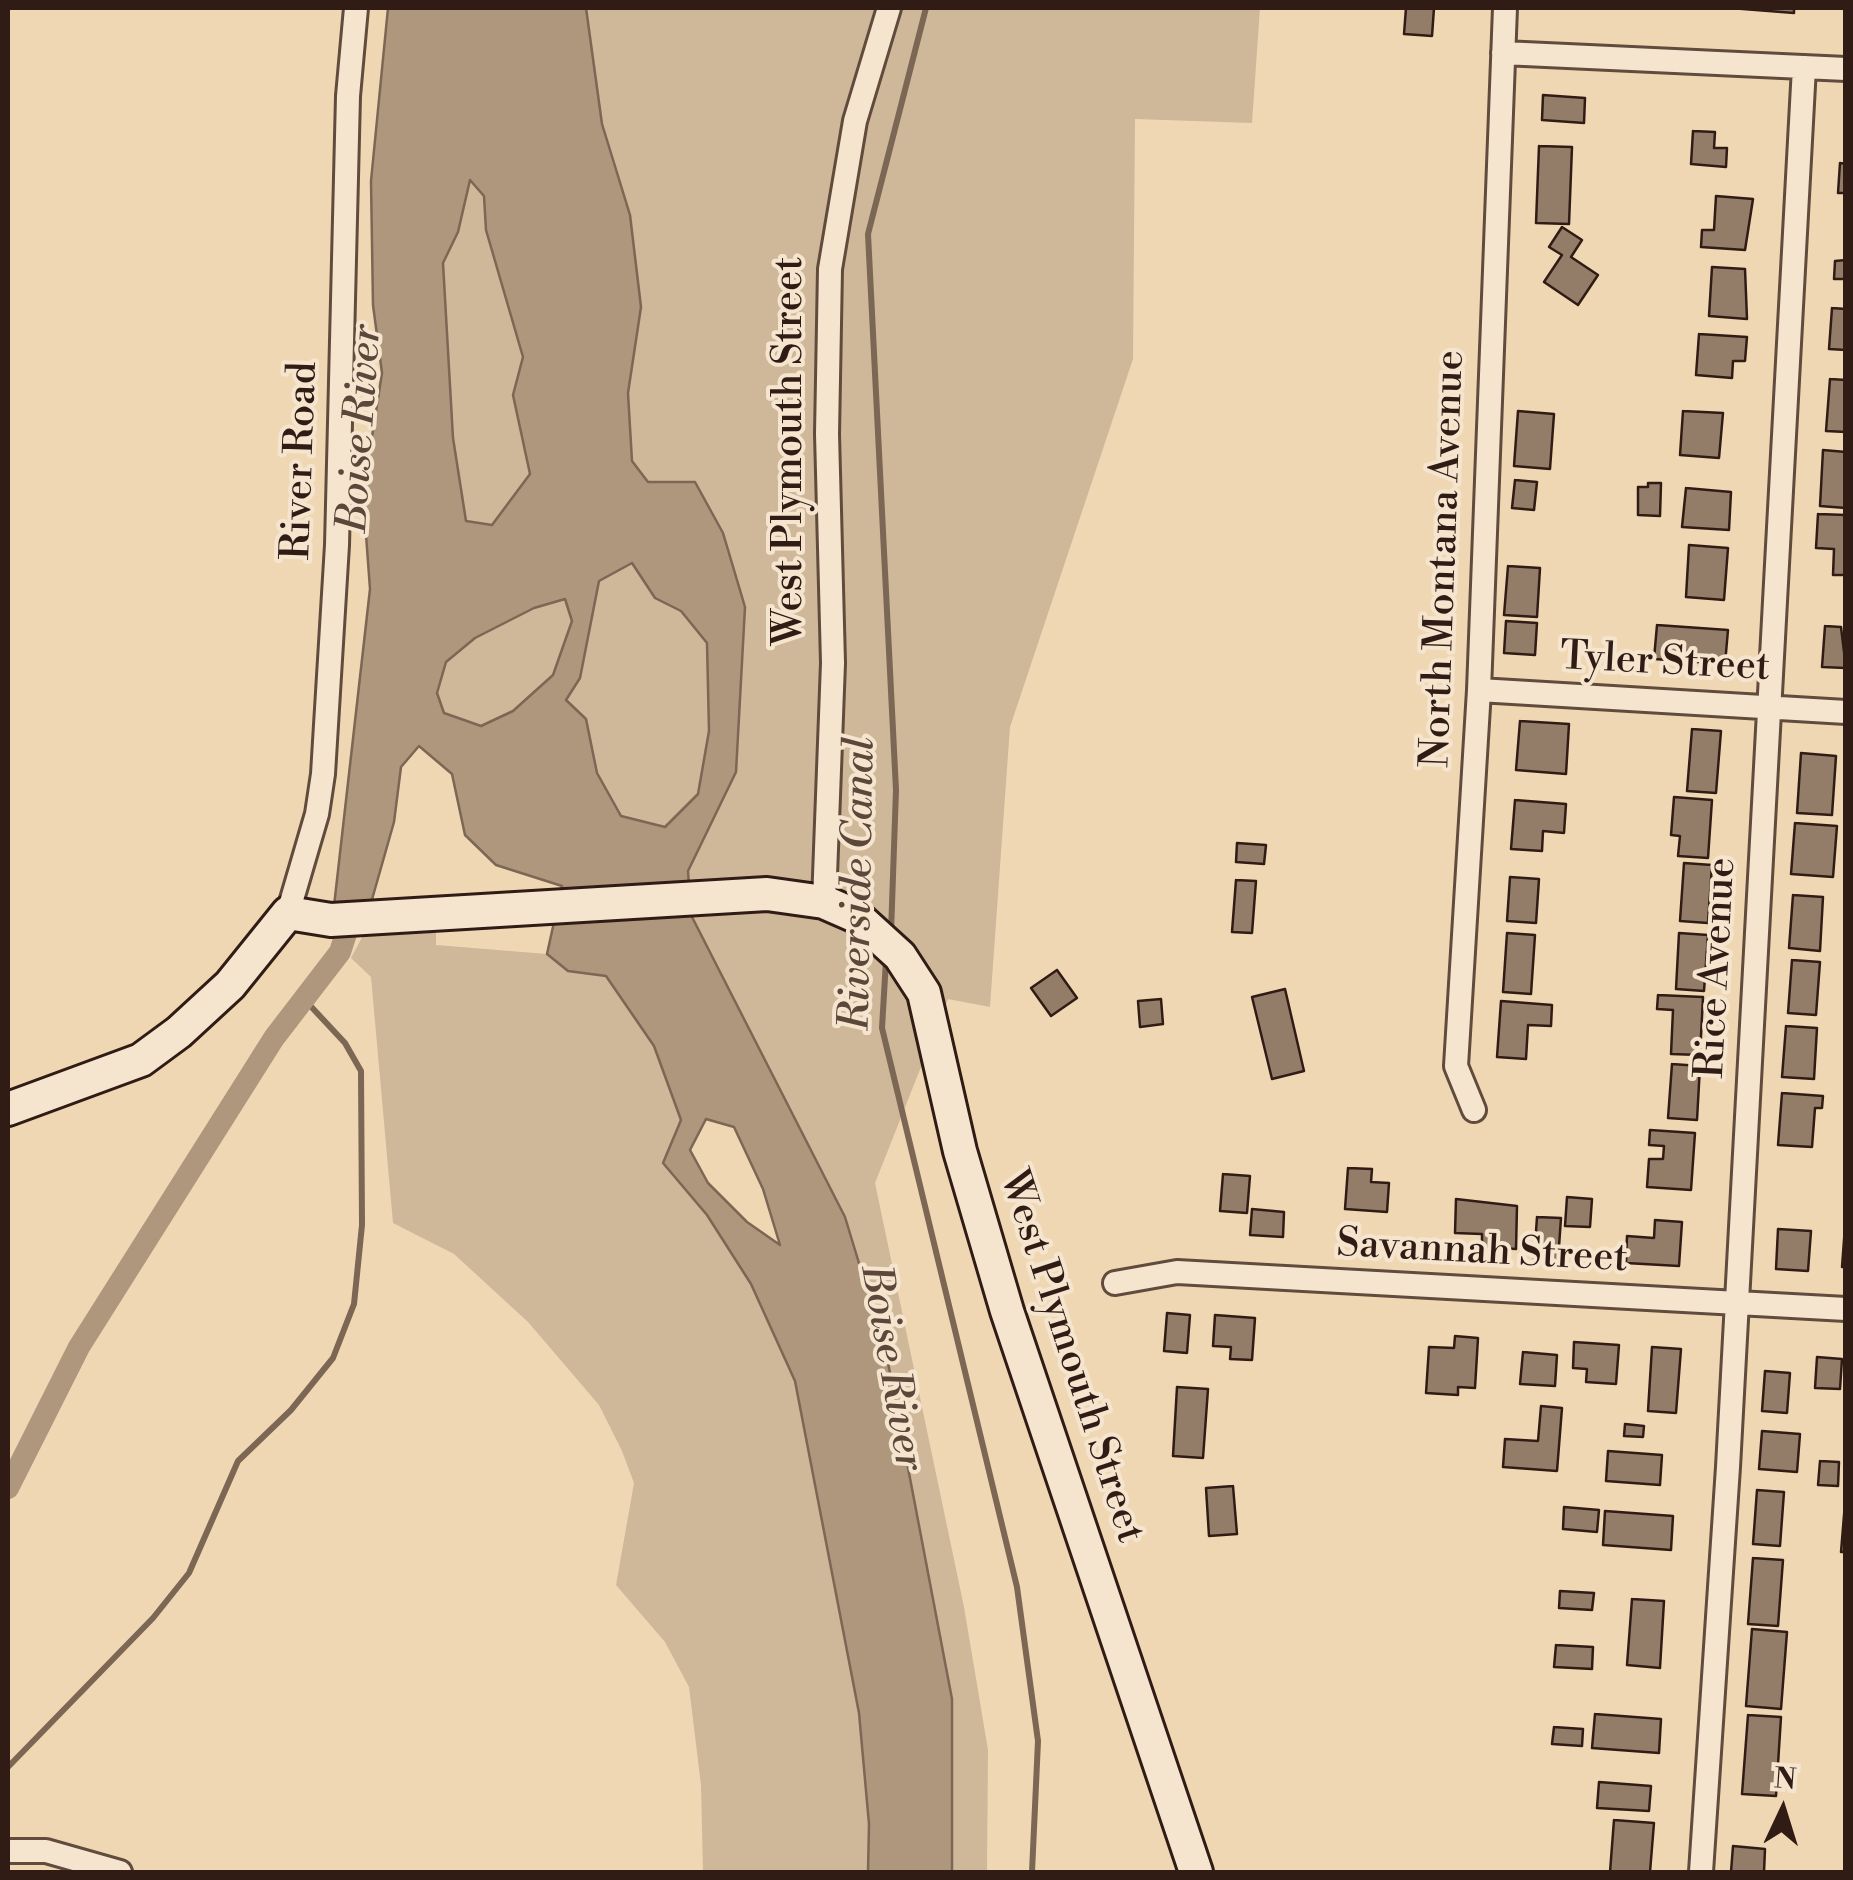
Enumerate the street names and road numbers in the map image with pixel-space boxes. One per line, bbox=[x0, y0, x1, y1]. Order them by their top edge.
street label: West Plymouth Street bbox=[767, 257, 815, 645]
street label: North Montana Avenue bbox=[1414, 349, 1476, 769]
street label: River Road bbox=[275, 361, 329, 561]
street label: Tyler Street bbox=[1559, 635, 1771, 693]
street label: Rice Avenue bbox=[1688, 856, 1748, 1080]
street label: West Plymouth Street bbox=[987, 1165, 1153, 1549]
street label: Savannah Street bbox=[1335, 1221, 1629, 1285]

